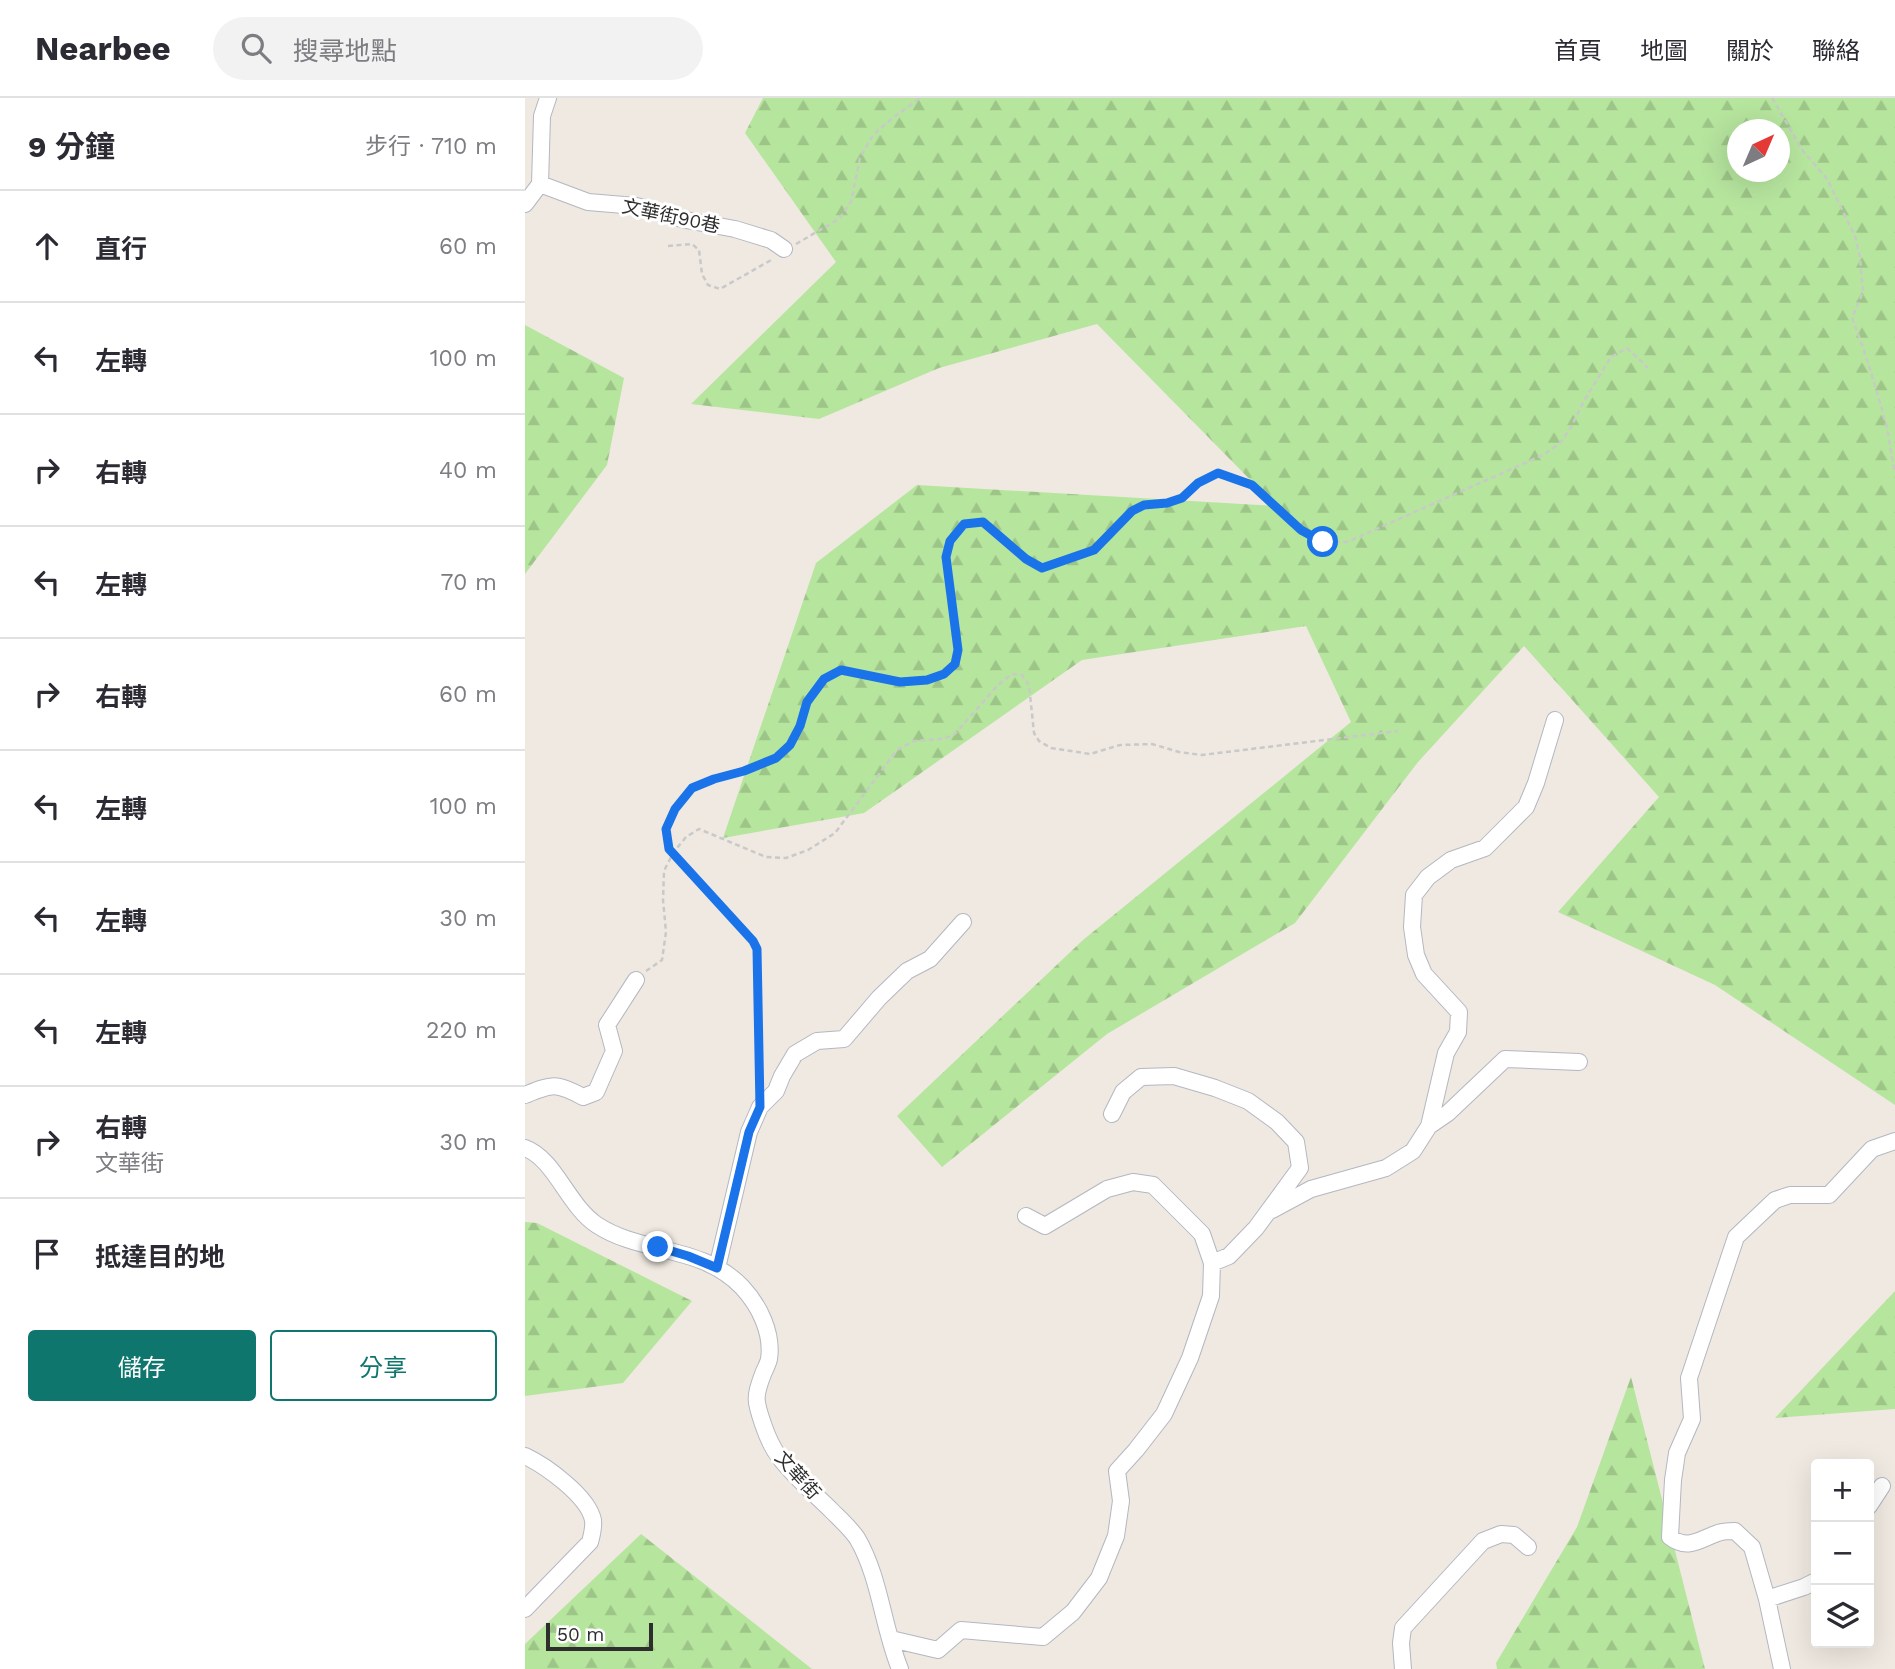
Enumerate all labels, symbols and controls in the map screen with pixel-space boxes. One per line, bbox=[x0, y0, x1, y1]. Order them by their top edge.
search box bbox=[213, 17, 703, 80]
text: Nearbee bbox=[35, 29, 171, 68]
icon: search bbox=[237, 29, 275, 67]
text: 搜尋地點 bbox=[293, 36, 397, 66]
text: 首頁 bbox=[1554, 37, 1602, 65]
text: 地圖 bbox=[1640, 37, 1688, 65]
text: 關於 bbox=[1726, 37, 1774, 65]
text: 聯絡 bbox=[1812, 37, 1860, 65]
north arrow bbox=[1727, 119, 1790, 182]
text: 9 分鐘 bbox=[28, 129, 115, 164]
text: 步行 · 710 m bbox=[365, 133, 497, 160]
street label: 文華街90巷 bbox=[620, 194, 722, 238]
icon: ahead bbox=[28, 227, 66, 265]
text: 60 m bbox=[439, 233, 497, 260]
text: 直行 bbox=[95, 234, 147, 264]
icon: left bbox=[28, 339, 66, 377]
text: 100 m bbox=[430, 345, 497, 372]
text: 左轉 bbox=[95, 346, 147, 376]
icon: right bbox=[28, 451, 66, 489]
text: 40 m bbox=[439, 457, 497, 484]
text: 右轉 bbox=[95, 458, 147, 488]
route start bbox=[1307, 526, 1338, 557]
icon: left bbox=[28, 563, 66, 601]
text: 70 m bbox=[440, 569, 497, 596]
text: 左轉 bbox=[95, 570, 147, 600]
icon: right bbox=[28, 675, 66, 713]
text: 60 m bbox=[439, 681, 497, 708]
text: 右轉 bbox=[95, 682, 147, 712]
icon: left bbox=[28, 787, 66, 825]
text: 100 m bbox=[430, 793, 497, 820]
text: 左轉 bbox=[95, 794, 147, 824]
icon: left bbox=[28, 899, 66, 937]
text: 30 m bbox=[440, 905, 497, 932]
text: 左轉 bbox=[95, 906, 147, 936]
icon: left bbox=[28, 1011, 66, 1049]
text: 220 m bbox=[426, 1017, 497, 1044]
text: 左轉 bbox=[95, 1018, 147, 1048]
text: 右轉 bbox=[95, 1113, 147, 1143]
icon: right bbox=[28, 1123, 66, 1161]
text: 30 m bbox=[440, 1129, 497, 1156]
text: 文華街 bbox=[95, 1150, 164, 1177]
route end bbox=[642, 1231, 673, 1262]
icon: arrive bbox=[28, 1235, 66, 1273]
text: 抵達目的地 bbox=[95, 1242, 225, 1272]
button: 儲存 bbox=[28, 1330, 256, 1401]
button: 分享 bbox=[270, 1330, 497, 1401]
street label: 文華街 bbox=[770, 1446, 826, 1504]
map controls bbox=[1811, 1459, 1874, 1648]
button: + bbox=[1811, 1459, 1874, 1522]
button: − bbox=[1811, 1522, 1874, 1585]
button: layers bbox=[1811, 1585, 1874, 1648]
scale bar bbox=[546, 1620, 653, 1652]
text: 50 m bbox=[557, 1623, 604, 1646]

